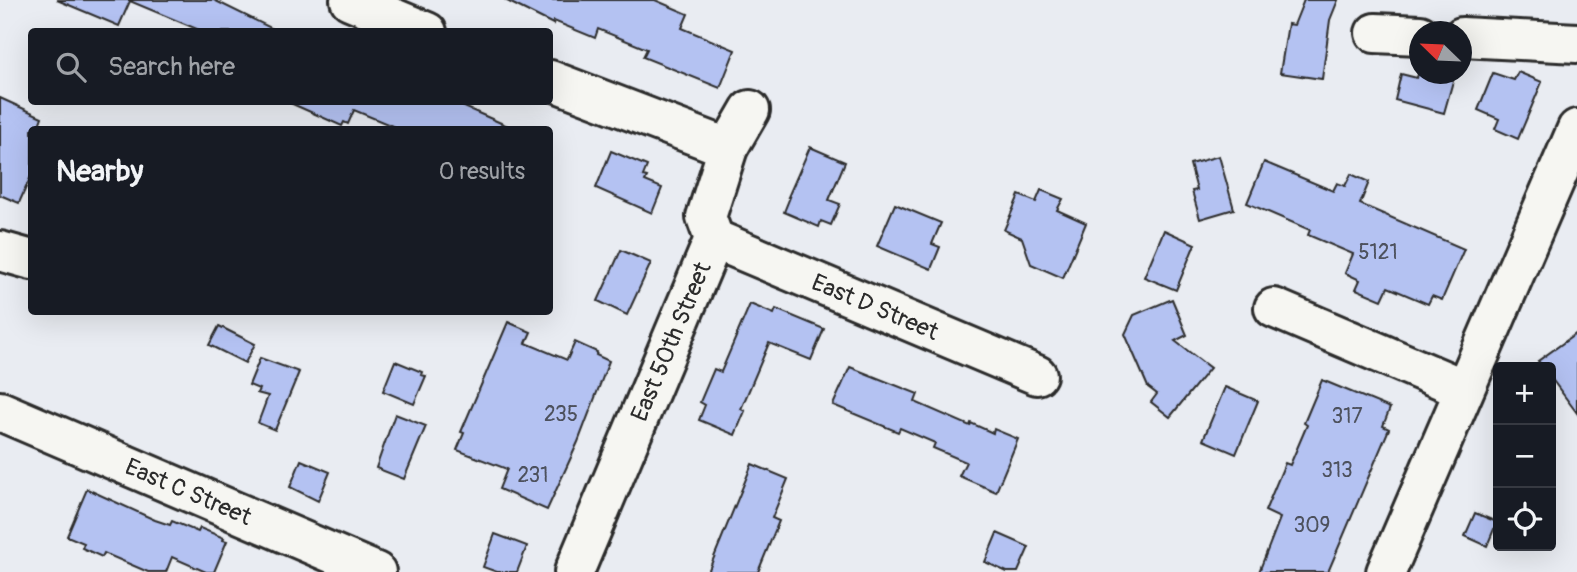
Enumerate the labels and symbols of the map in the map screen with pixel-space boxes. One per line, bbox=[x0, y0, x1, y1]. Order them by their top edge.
north arrow bbox=[1409, 21, 1472, 84]
house number: 5121 bbox=[1358, 239, 1398, 266]
street label: East 50th Street bbox=[625, 257, 717, 426]
street label: East D Street bbox=[808, 267, 943, 347]
house number: 235 bbox=[544, 401, 578, 428]
house number: 317 bbox=[1331, 403, 1363, 430]
street label: East C Street bbox=[121, 452, 256, 532]
house number: 313 bbox=[1321, 457, 1353, 484]
house number: 231 bbox=[517, 462, 549, 489]
house number: 309 bbox=[1294, 512, 1330, 539]

